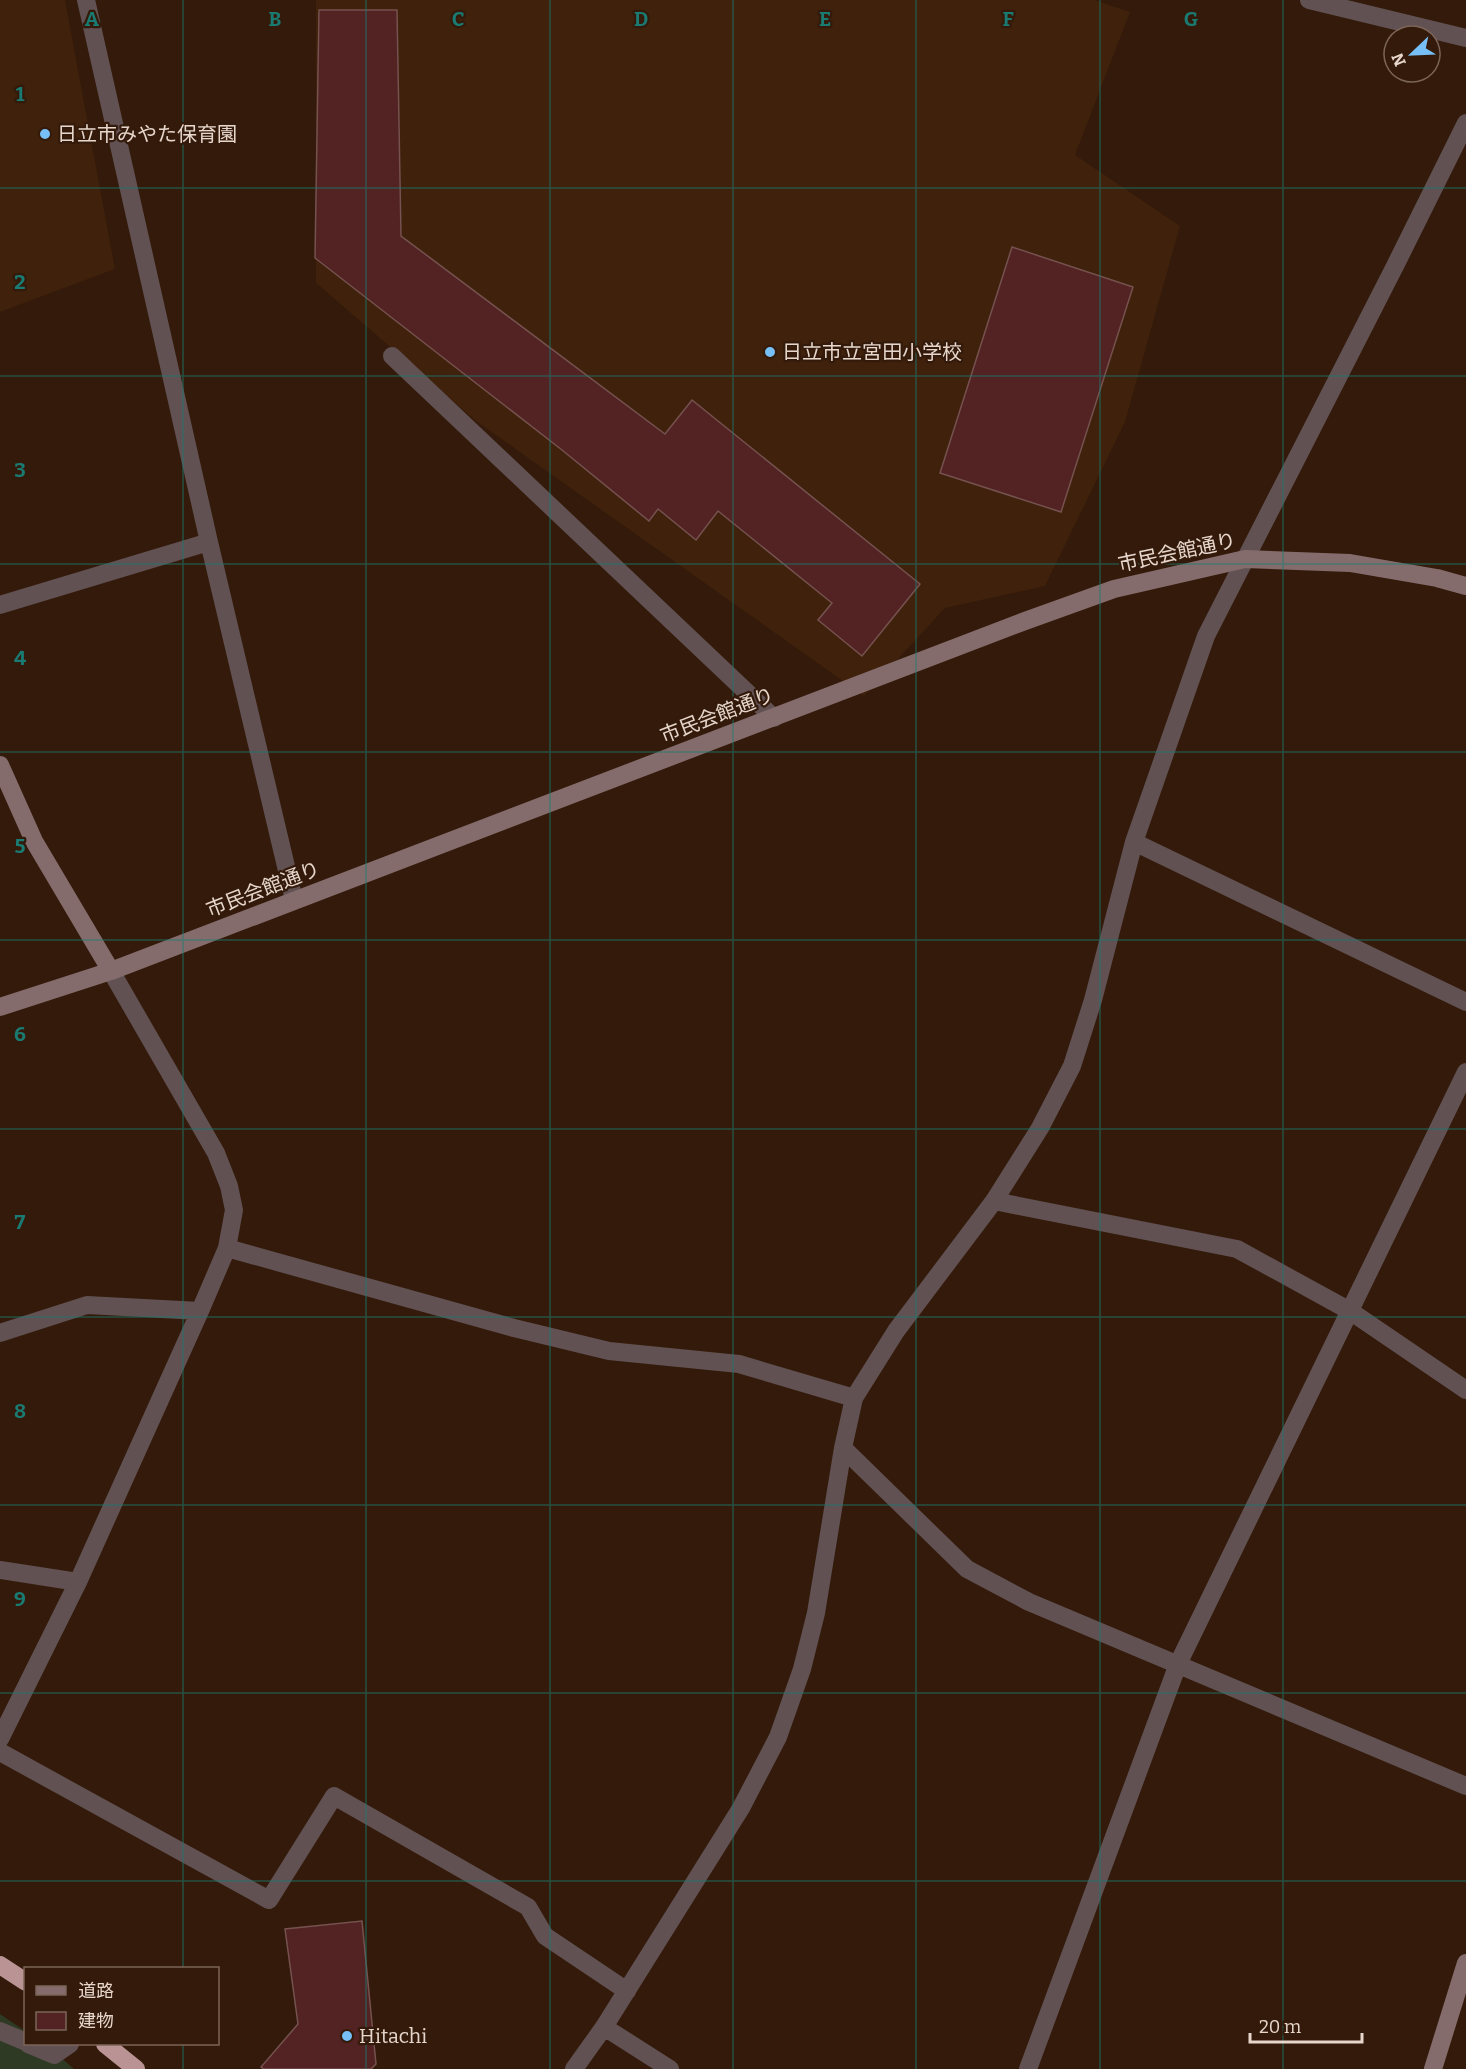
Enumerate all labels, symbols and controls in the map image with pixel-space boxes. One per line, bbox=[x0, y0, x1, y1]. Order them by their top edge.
text: A bbox=[85, 7, 100, 31]
text: B bbox=[269, 7, 282, 31]
text: C bbox=[452, 7, 464, 31]
text: D bbox=[634, 7, 648, 31]
text: E bbox=[819, 7, 831, 31]
text: F bbox=[1002, 7, 1014, 31]
text: G bbox=[1184, 7, 1198, 31]
north arrow bbox=[1382, 24, 1442, 84]
text: N bbox=[1387, 50, 1410, 69]
text: 1 bbox=[16, 82, 25, 106]
place label: 日立市みやた保育園 bbox=[57, 122, 237, 146]
marker: 日立市みやた保育園 bbox=[38, 127, 52, 141]
text: 2 bbox=[14, 270, 26, 294]
place label: 日立市立宮田小学校 bbox=[782, 340, 962, 364]
marker: 日立市立宮田小学校 bbox=[763, 345, 777, 359]
text: 3 bbox=[14, 458, 26, 482]
street label: 市民会館通り bbox=[1116, 528, 1238, 576]
text: 4 bbox=[14, 646, 26, 670]
street label: 市民会館通り bbox=[657, 682, 777, 748]
text: 5 bbox=[15, 834, 26, 858]
street label: 市民会館通り bbox=[203, 856, 323, 922]
text: 6 bbox=[14, 1022, 26, 1046]
text: 7 bbox=[15, 1210, 26, 1234]
text: 8 bbox=[14, 1399, 26, 1423]
text: 9 bbox=[14, 1587, 26, 1611]
legend bbox=[24, 1967, 219, 2045]
text: 道路 bbox=[78, 1980, 114, 2002]
scale bar bbox=[1250, 2006, 1362, 2044]
text: 建物 bbox=[78, 2010, 114, 2032]
text: 20 m bbox=[1259, 2016, 1301, 2038]
place label: Hitachi bbox=[359, 2024, 427, 2048]
marker: Hitachi bbox=[340, 2029, 354, 2043]

